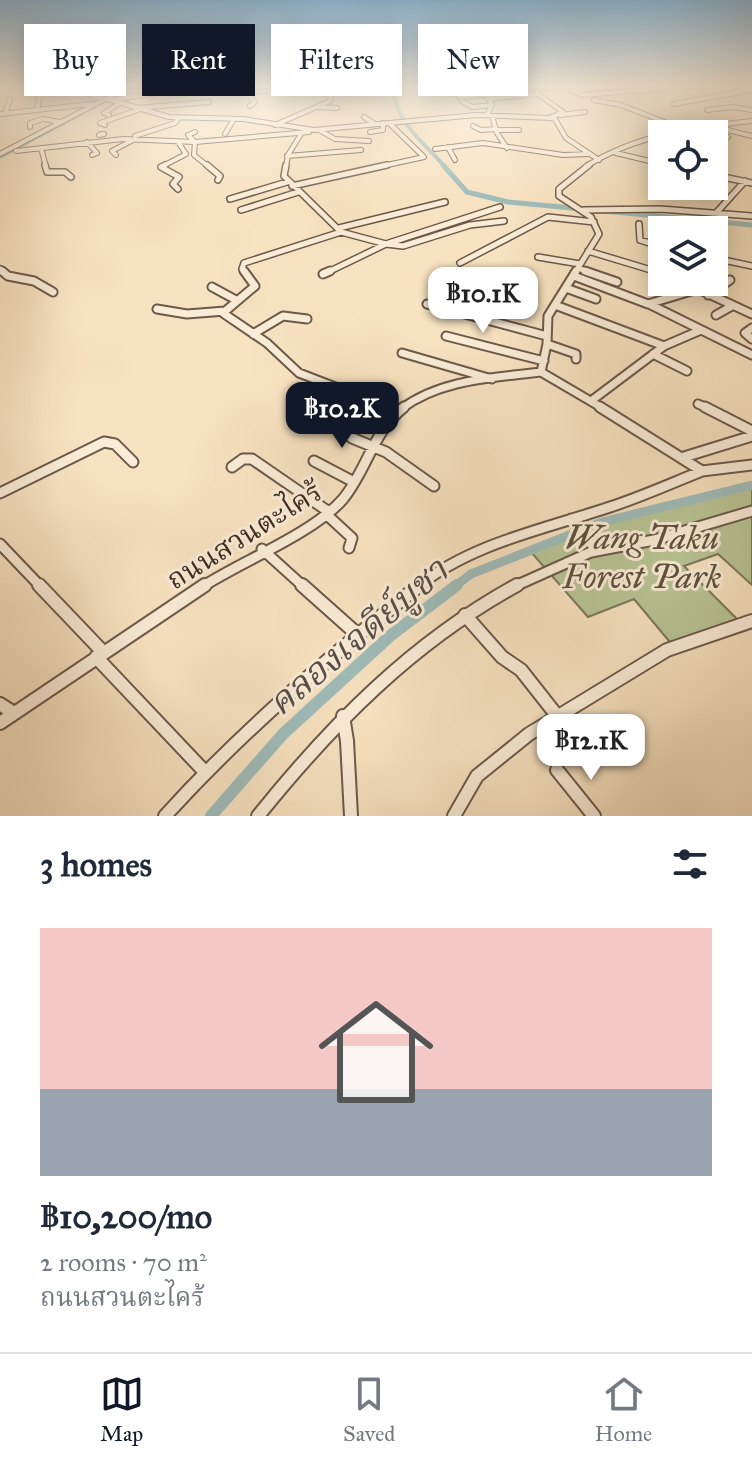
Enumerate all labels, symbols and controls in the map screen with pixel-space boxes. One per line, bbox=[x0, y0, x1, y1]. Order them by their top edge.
chip: Buy bbox=[24, 24, 126, 96]
chip: Rent bbox=[142, 24, 255, 96]
chip: Filters bbox=[271, 24, 402, 96]
chip: New bbox=[418, 24, 528, 96]
map controls bbox=[648, 120, 728, 296]
button: locate bbox=[648, 120, 728, 200]
button: layers bbox=[648, 216, 728, 296]
pin: ฿10.1K bbox=[418, 267, 548, 335]
text: ฿10.1K bbox=[446, 277, 520, 309]
pin: ฿10.2K bbox=[277, 382, 407, 450]
text: ฿10.2K bbox=[304, 392, 380, 424]
street label: ถนนสวนตะไคร้ bbox=[159, 472, 329, 597]
park label: Wang Taku Forest Park bbox=[562, 517, 721, 597]
water label: คลองเจดีย์บูชา bbox=[259, 548, 458, 726]
pin: ฿12.1K bbox=[526, 714, 656, 782]
text: ฿12.1K bbox=[555, 724, 627, 756]
icon: filters bbox=[668, 842, 712, 886]
text: 3 homes bbox=[40, 844, 152, 885]
icon: home bbox=[304, 980, 448, 1124]
text: ฿10,200/mo bbox=[40, 1196, 212, 1237]
text: 2 rooms · 70 m² bbox=[40, 1246, 207, 1278]
text: ถนนสวนตะไคร้ bbox=[40, 1281, 204, 1313]
tab: Map bbox=[100, 1372, 144, 1447]
tab: Saved bbox=[343, 1372, 395, 1447]
tab: Home bbox=[595, 1372, 652, 1447]

